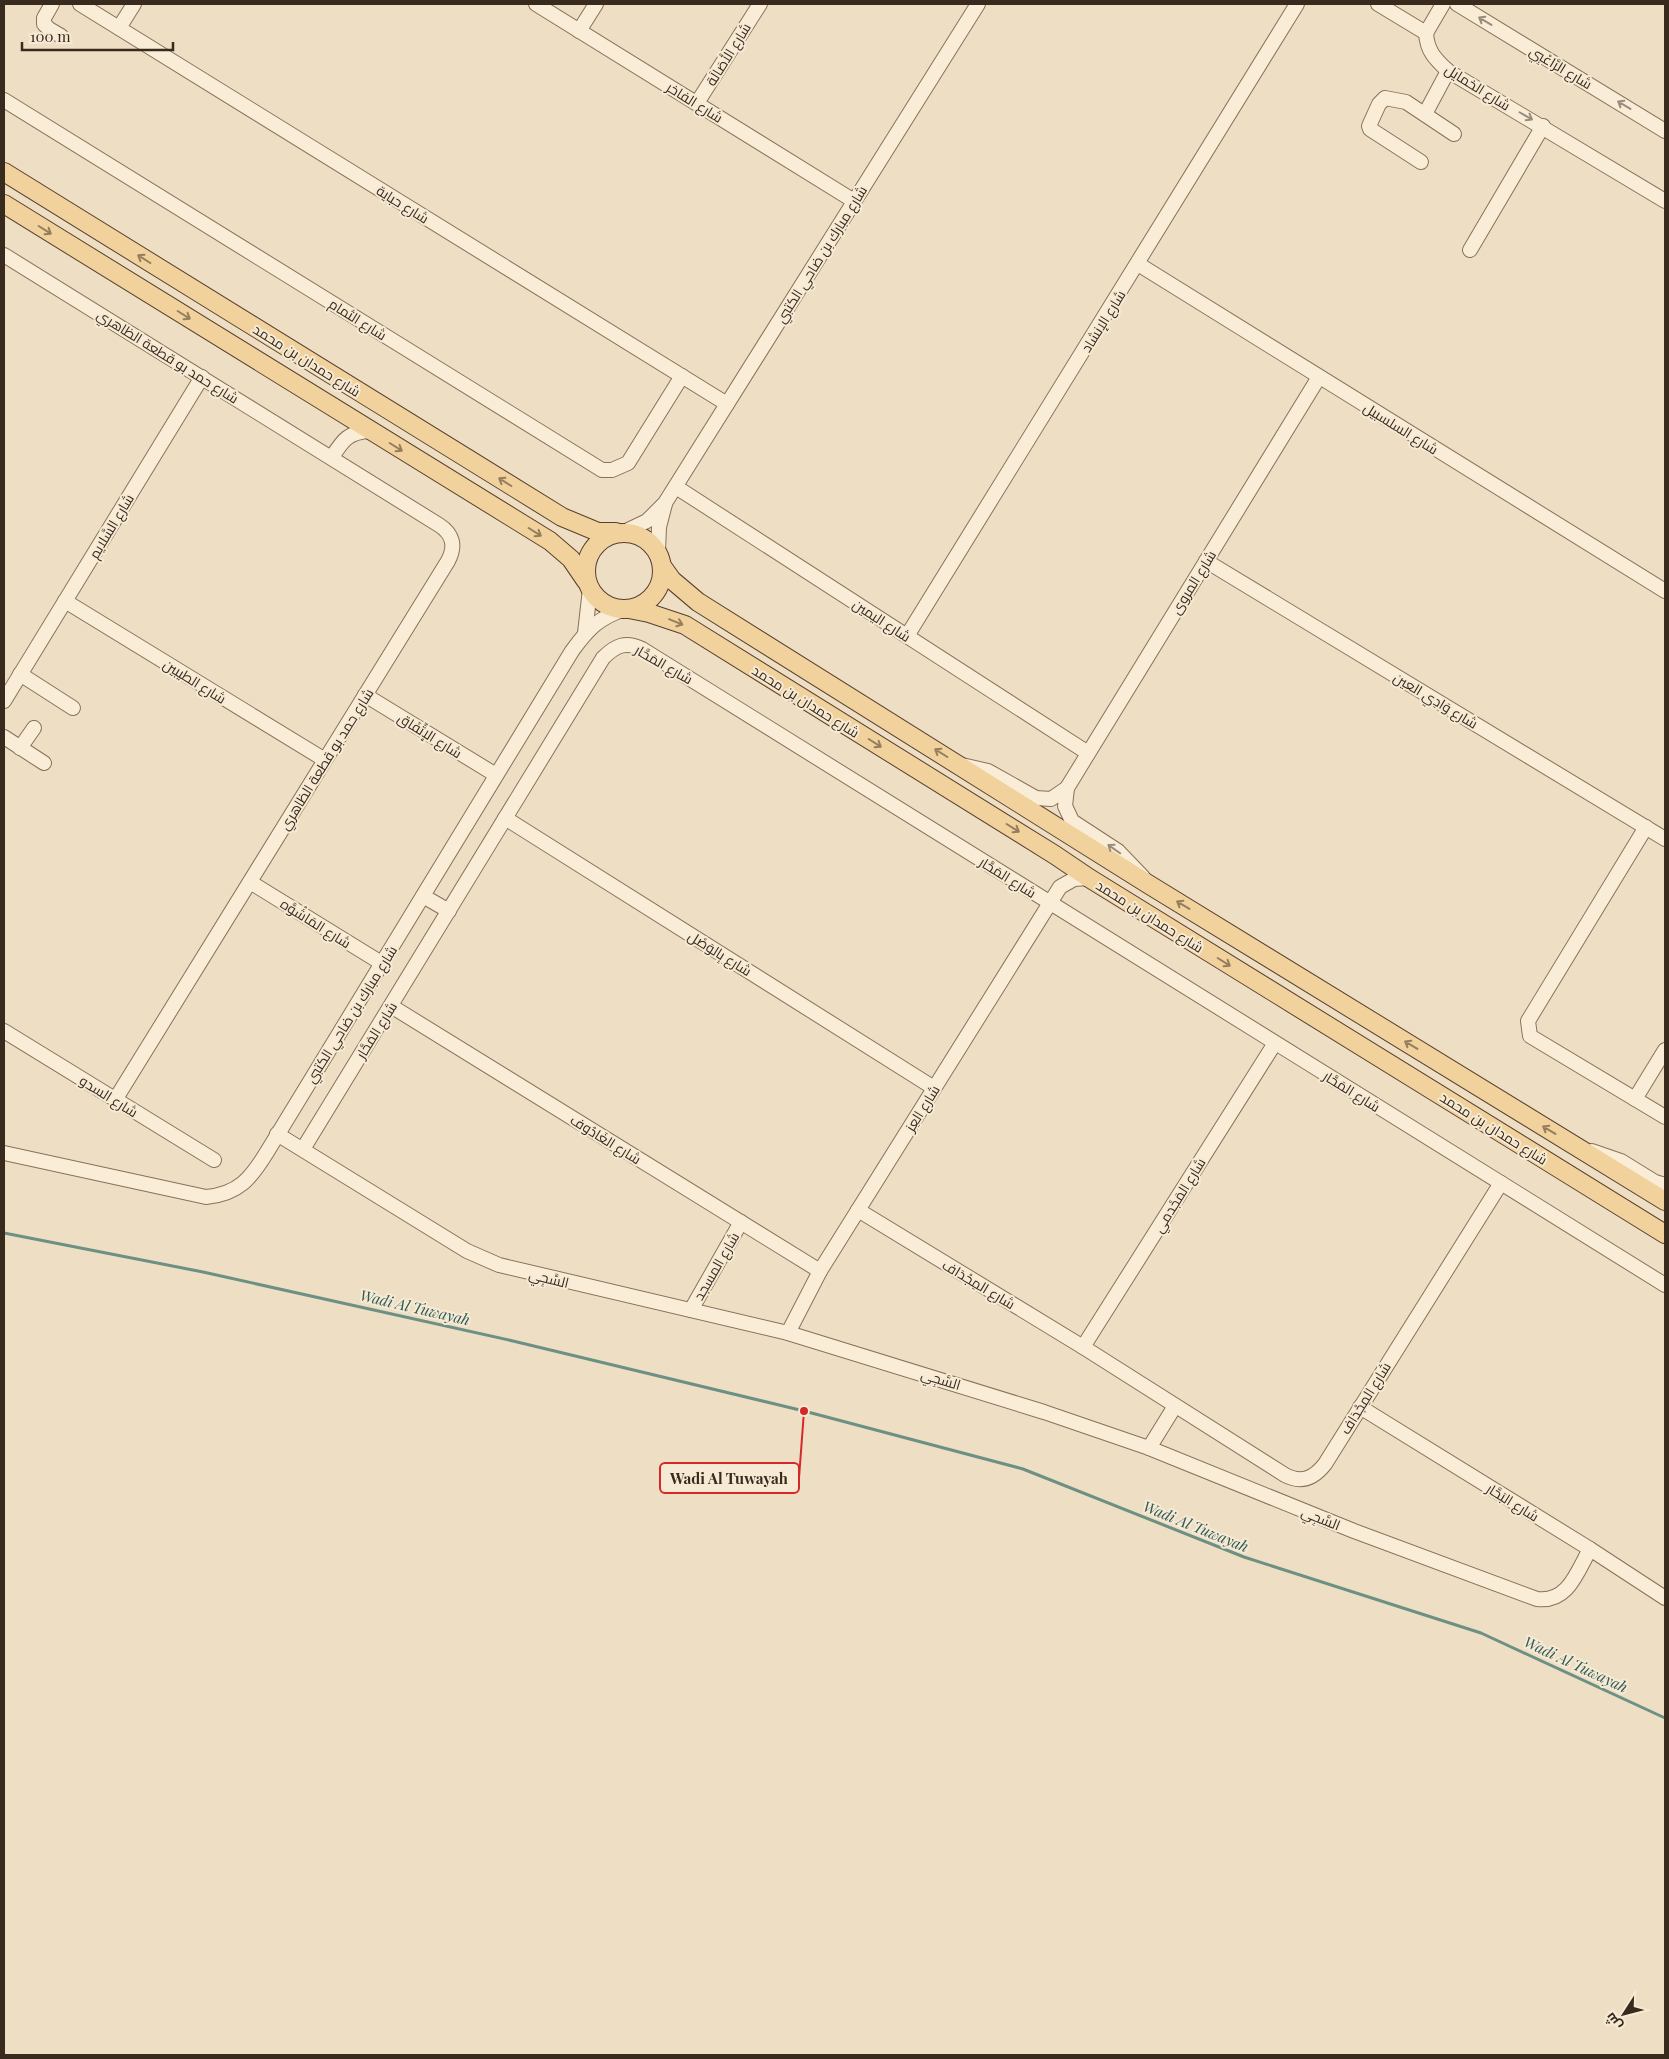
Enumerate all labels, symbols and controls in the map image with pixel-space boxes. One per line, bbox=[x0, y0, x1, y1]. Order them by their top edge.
one-way arrow bbox=[1478, 15, 1492, 25]
street label: شارع الأَصَالَة bbox=[701, 19, 755, 89]
scale bar bbox=[22, 20, 174, 52]
text: 100 m bbox=[30, 26, 71, 46]
street label: شارع الرَّاعْبِي bbox=[1525, 41, 1596, 96]
street label: شارع الخمايل bbox=[1442, 59, 1514, 115]
street label: شارع الفاخر bbox=[662, 77, 727, 127]
one-way arrow bbox=[1617, 100, 1631, 110]
one-way arrow bbox=[1519, 112, 1533, 122]
street label: شارع حباية bbox=[373, 180, 433, 228]
street label: شارع مبارك بن ضاحي الكتبي bbox=[771, 182, 874, 328]
one-way arrow bbox=[38, 225, 52, 235]
one-way arrow bbox=[137, 253, 151, 263]
street label: شارع الإنشاد bbox=[1076, 286, 1130, 356]
street label: شارع الثمام bbox=[325, 294, 390, 345]
street label: شارع حمد بو قطعة الظاهري bbox=[92, 305, 242, 410]
one-way arrow bbox=[176, 310, 190, 320]
street label: شارع حمدان بن محمد bbox=[250, 319, 364, 401]
street label: شارع السلسبيل bbox=[1360, 398, 1442, 458]
one-way arrow bbox=[389, 442, 403, 452]
one-way arrow bbox=[499, 477, 513, 487]
street label: شارع السَّلايم bbox=[84, 490, 139, 563]
one-way arrow bbox=[527, 527, 541, 537]
street label: شارع المروى bbox=[1166, 546, 1220, 618]
street label: شارع اليمين bbox=[849, 594, 915, 646]
one-way arrow bbox=[668, 617, 683, 627]
street label: شارع المَحَّار bbox=[631, 639, 696, 688]
street label: شارع الطيبين bbox=[160, 654, 230, 708]
street label: شارع حمدان بن محمد bbox=[749, 660, 863, 742]
street label: شارع وَادِي العين bbox=[1389, 667, 1482, 735]
street label: شارع حمد بو قطعة الظاهري bbox=[275, 685, 380, 835]
street label: شارع الإتِّفَاق bbox=[394, 708, 466, 762]
one-way arrow bbox=[867, 738, 881, 748]
one-way arrow bbox=[935, 748, 949, 758]
one-way arrow bbox=[1005, 824, 1019, 834]
one-way arrow bbox=[1108, 844, 1122, 854]
street label: شارع المَحَّار bbox=[975, 851, 1040, 902]
street label: شارع حمدان بن محمد bbox=[1093, 875, 1207, 957]
street label: شارع المَاشُوَّه bbox=[277, 894, 355, 952]
one-way arrow bbox=[1176, 900, 1190, 910]
street label: شارع بِالوَصْل bbox=[685, 926, 755, 980]
street label: شارع مبارك بن ضاحي الكتبي bbox=[301, 942, 404, 1088]
one-way arrow bbox=[1217, 957, 1231, 967]
street label: شارع المَحَّار bbox=[350, 998, 401, 1063]
one-way arrow bbox=[1404, 1039, 1418, 1049]
street label: شارع المَحَّار bbox=[1319, 1065, 1384, 1116]
street label: شارع السدو bbox=[76, 1071, 142, 1121]
street label: شارع العِز bbox=[900, 1081, 944, 1136]
street label: شارع حمدان بن محمد bbox=[1437, 1087, 1551, 1169]
street label: شارع الغَادُوف bbox=[567, 1110, 645, 1168]
one-way arrow bbox=[1543, 1124, 1557, 1134]
street label: شارع المَجْدمي bbox=[1148, 1154, 1212, 1238]
street label: شارع المسجد bbox=[689, 1228, 743, 1304]
street label: شارع المِجْدَاف bbox=[939, 1255, 1019, 1313]
street label: السَّجِي bbox=[526, 1264, 571, 1295]
water label: Wadi Al Tuwayah bbox=[358, 1285, 472, 1329]
street label: شارع المِجْدَاف bbox=[1335, 1358, 1395, 1438]
street label: السَّجِي bbox=[918, 1364, 963, 1397]
callout: Wadi Al Tuwayah bbox=[660, 1463, 799, 1493]
text: Wadi Al Tuwayah bbox=[669, 1468, 788, 1488]
street label: شارع البَحَّار bbox=[1482, 1478, 1543, 1526]
water label: Wadi Al Tuwayah bbox=[1140, 1496, 1252, 1556]
street label: السَّجِي bbox=[1298, 1502, 1343, 1537]
water label: Wadi Al Tuwayah bbox=[1521, 1631, 1631, 1697]
north arrow bbox=[1599, 1989, 1649, 2039]
text: ش bbox=[1600, 2009, 1626, 2035]

